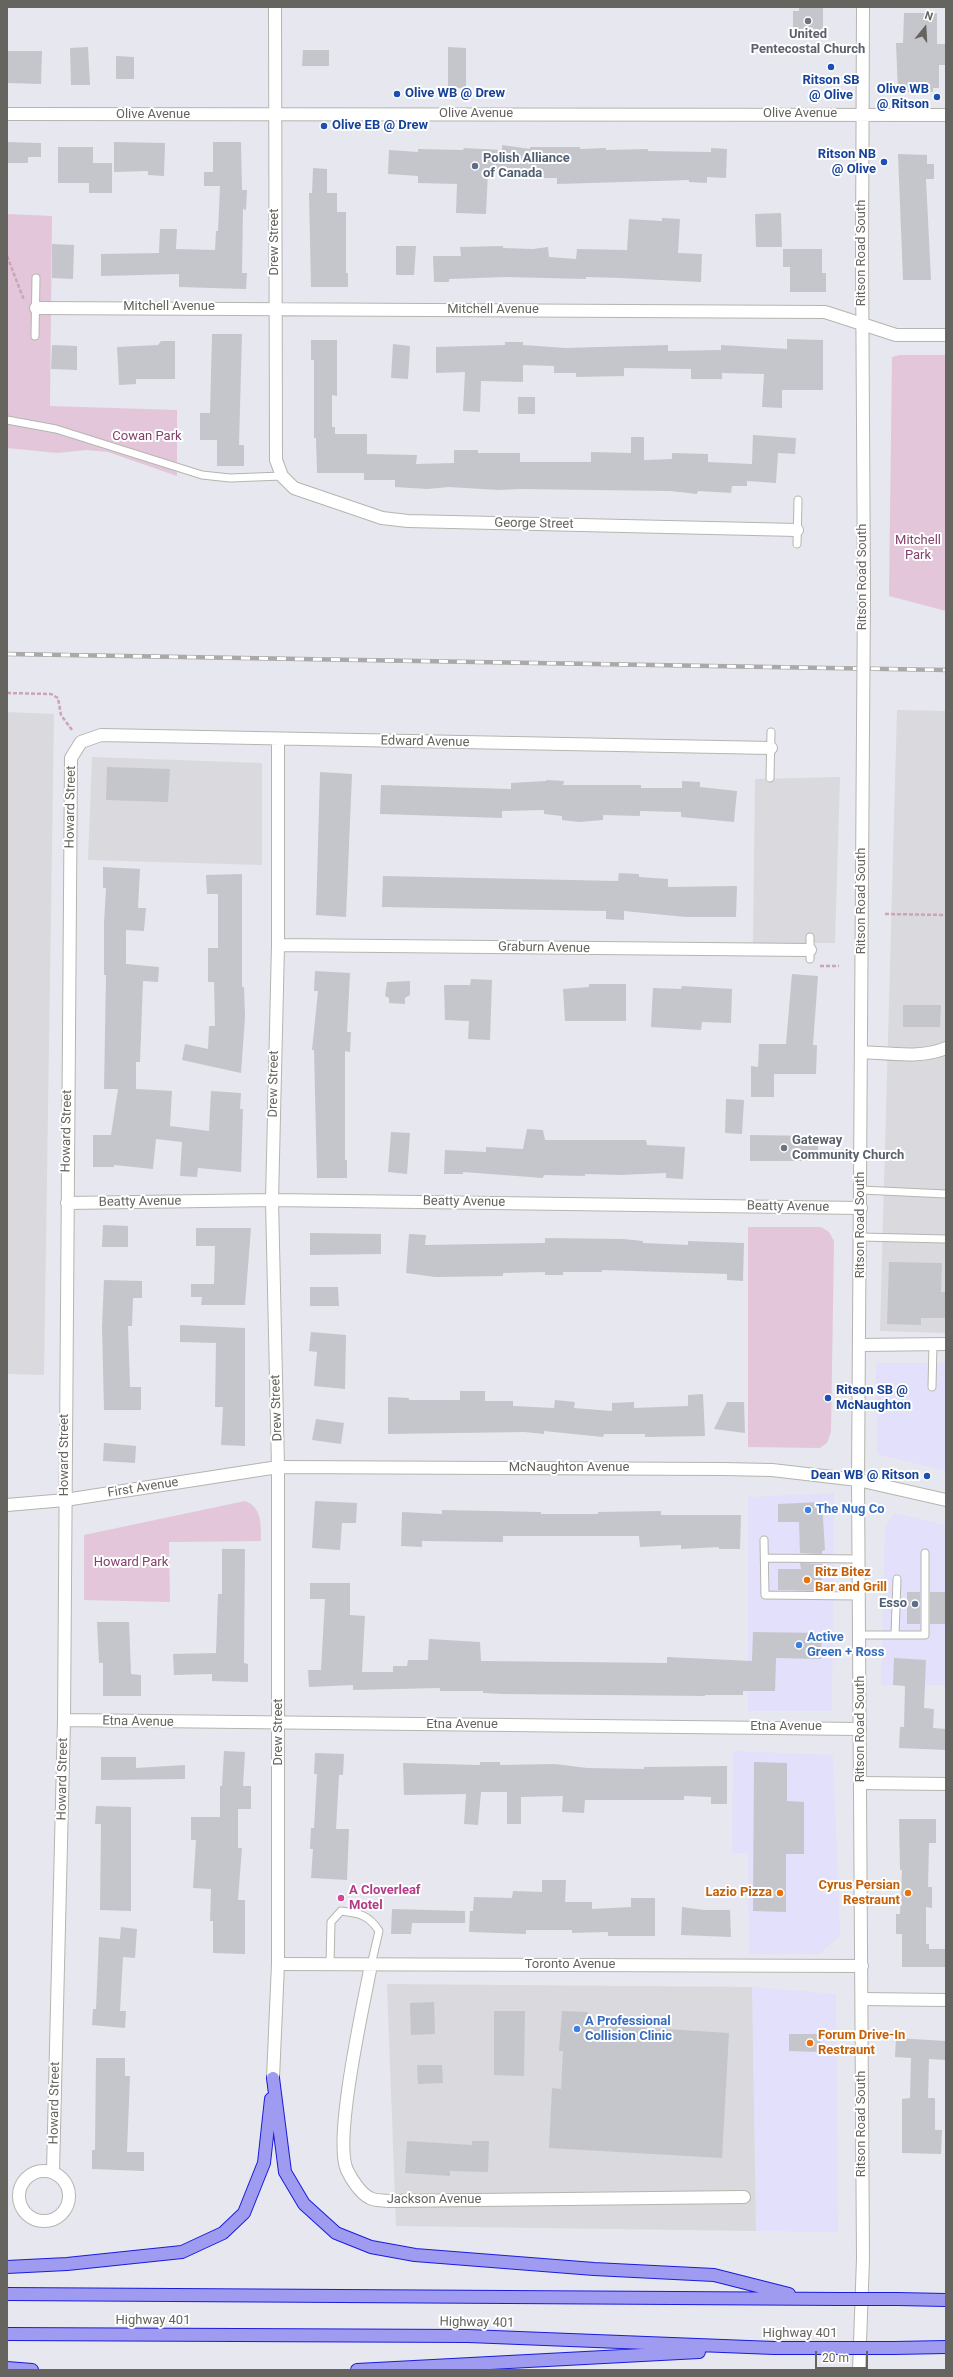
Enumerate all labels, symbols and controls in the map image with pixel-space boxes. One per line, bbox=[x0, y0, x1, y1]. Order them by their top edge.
north arrow bbox=[905, 8, 945, 48]
text: N bbox=[923, 9, 935, 23]
marker: United Pentecostal Church bbox=[803, 16, 813, 26]
place label: United Pentecostal Church bbox=[751, 27, 865, 58]
marker: Ritson SB @ Olive bbox=[826, 62, 836, 72]
place label: Ritson SB @ Olive bbox=[802, 73, 860, 104]
place label: Olive WB @ Ritson bbox=[877, 82, 929, 113]
place label: Olive WB @ Drew bbox=[405, 86, 505, 102]
marker: Olive WB @ Drew bbox=[392, 89, 402, 99]
marker: Olive WB @ Ritson bbox=[932, 92, 942, 102]
street label: Olive Avenue bbox=[439, 106, 513, 122]
street label: Olive Avenue bbox=[763, 106, 837, 122]
street label: Olive Avenue bbox=[116, 107, 190, 123]
place label: Olive EB @ Drew bbox=[332, 118, 428, 134]
marker: Olive EB @ Drew bbox=[319, 121, 329, 131]
place label: Ritson NB @ Olive bbox=[818, 147, 876, 178]
place label: Polish Alliance of Canada bbox=[483, 151, 570, 182]
marker: Ritson NB @ Olive bbox=[879, 157, 889, 167]
marker: Polish Alliance of Canada bbox=[470, 161, 480, 171]
street label: Ritson Road South bbox=[854, 200, 870, 306]
street label: Drew Street bbox=[267, 209, 283, 275]
street label: Mitchell Avenue bbox=[123, 299, 215, 315]
street label: Mitchell Avenue bbox=[447, 302, 539, 318]
park label: Cowan Park bbox=[112, 429, 182, 445]
street label: George Street bbox=[494, 516, 574, 532]
street label: Ritson Road South bbox=[855, 524, 871, 630]
park label: Mitchell Park bbox=[895, 533, 941, 564]
street label: Edward Avenue bbox=[380, 733, 470, 751]
street label: Howard Street bbox=[62, 766, 80, 848]
street label: Ritson Road South bbox=[854, 848, 870, 954]
street label: Graburn Avenue bbox=[498, 939, 590, 957]
street label: Drew Street bbox=[266, 1050, 282, 1118]
street label: Howard Street bbox=[58, 1090, 76, 1172]
place label: Gateway Community Church bbox=[792, 1133, 904, 1164]
marker: Gateway Community Church bbox=[779, 1143, 789, 1153]
street label: Ritson Road South bbox=[853, 1172, 869, 1278]
street label: Beatty Avenue bbox=[99, 1193, 181, 1211]
street label: Beatty Avenue bbox=[423, 1193, 505, 1211]
street label: Beatty Avenue bbox=[747, 1198, 829, 1216]
street label: Drew Street bbox=[268, 1374, 286, 1442]
place label: Ritson SB @ McNaughton bbox=[836, 1383, 911, 1414]
marker: Ritson SB @ McNaughton bbox=[823, 1393, 833, 1403]
street label: Howard Street bbox=[57, 1414, 73, 1496]
street label: McNaughton Avenue bbox=[509, 1460, 629, 1476]
place label: Dean WB @ Ritson bbox=[811, 1468, 919, 1484]
marker: Dean WB @ Ritson bbox=[922, 1471, 932, 1481]
street label: First Avenue bbox=[106, 1475, 180, 1501]
place label: The Nug Co bbox=[816, 1502, 885, 1518]
marker: The Nug Co bbox=[803, 1505, 813, 1515]
park label: Howard Park bbox=[94, 1555, 168, 1571]
place label: Ritz Bitez Bar and Grill bbox=[815, 1565, 887, 1596]
marker: Ritz Bitez Bar and Grill bbox=[802, 1575, 812, 1585]
place label: Esso bbox=[879, 1596, 907, 1612]
marker: Esso bbox=[910, 1599, 920, 1609]
place label: Active Green + Ross bbox=[807, 1630, 884, 1661]
marker: Active Green + Ross bbox=[794, 1640, 804, 1650]
street label: Ritson Road South bbox=[853, 1676, 869, 1782]
street label: Drew Street bbox=[271, 1699, 287, 1765]
street label: Etna Avenue bbox=[102, 1714, 174, 1730]
street label: Etna Avenue bbox=[426, 1717, 498, 1733]
street label: Etna Avenue bbox=[750, 1719, 822, 1735]
street label: Howard Street bbox=[54, 1738, 72, 1820]
place label: Cyrus Persian Restraunt bbox=[819, 1878, 900, 1909]
place label: A Cloverleaf Motel bbox=[349, 1883, 421, 1914]
place label: Lazio Pizza bbox=[705, 1885, 772, 1901]
marker: Lazio Pizza bbox=[775, 1888, 785, 1898]
marker: Cyrus Persian Restraunt bbox=[903, 1888, 913, 1898]
marker: A Cloverleaf Motel bbox=[336, 1893, 346, 1903]
street label: Toronto Avenue bbox=[525, 1957, 615, 1973]
place label: A Professional Collision Clinic bbox=[585, 2014, 672, 2045]
marker: A Professional Collision Clinic bbox=[572, 2024, 582, 2034]
place label: Forum Drive-In Restraunt bbox=[818, 2028, 905, 2059]
marker: Forum Drive-In Restraunt bbox=[805, 2038, 815, 2048]
street label: Howard Street bbox=[46, 2062, 64, 2144]
street label: Ritson Road South bbox=[854, 2071, 870, 2177]
street label: Jackson Avenue bbox=[387, 2192, 481, 2208]
street label: Highway 401 bbox=[116, 2313, 190, 2329]
street label: Highway 401 bbox=[439, 2315, 515, 2331]
street label: Highway 401 bbox=[763, 2326, 837, 2342]
scale bar bbox=[817, 2343, 870, 2369]
text: 20 m bbox=[822, 2351, 849, 2365]

